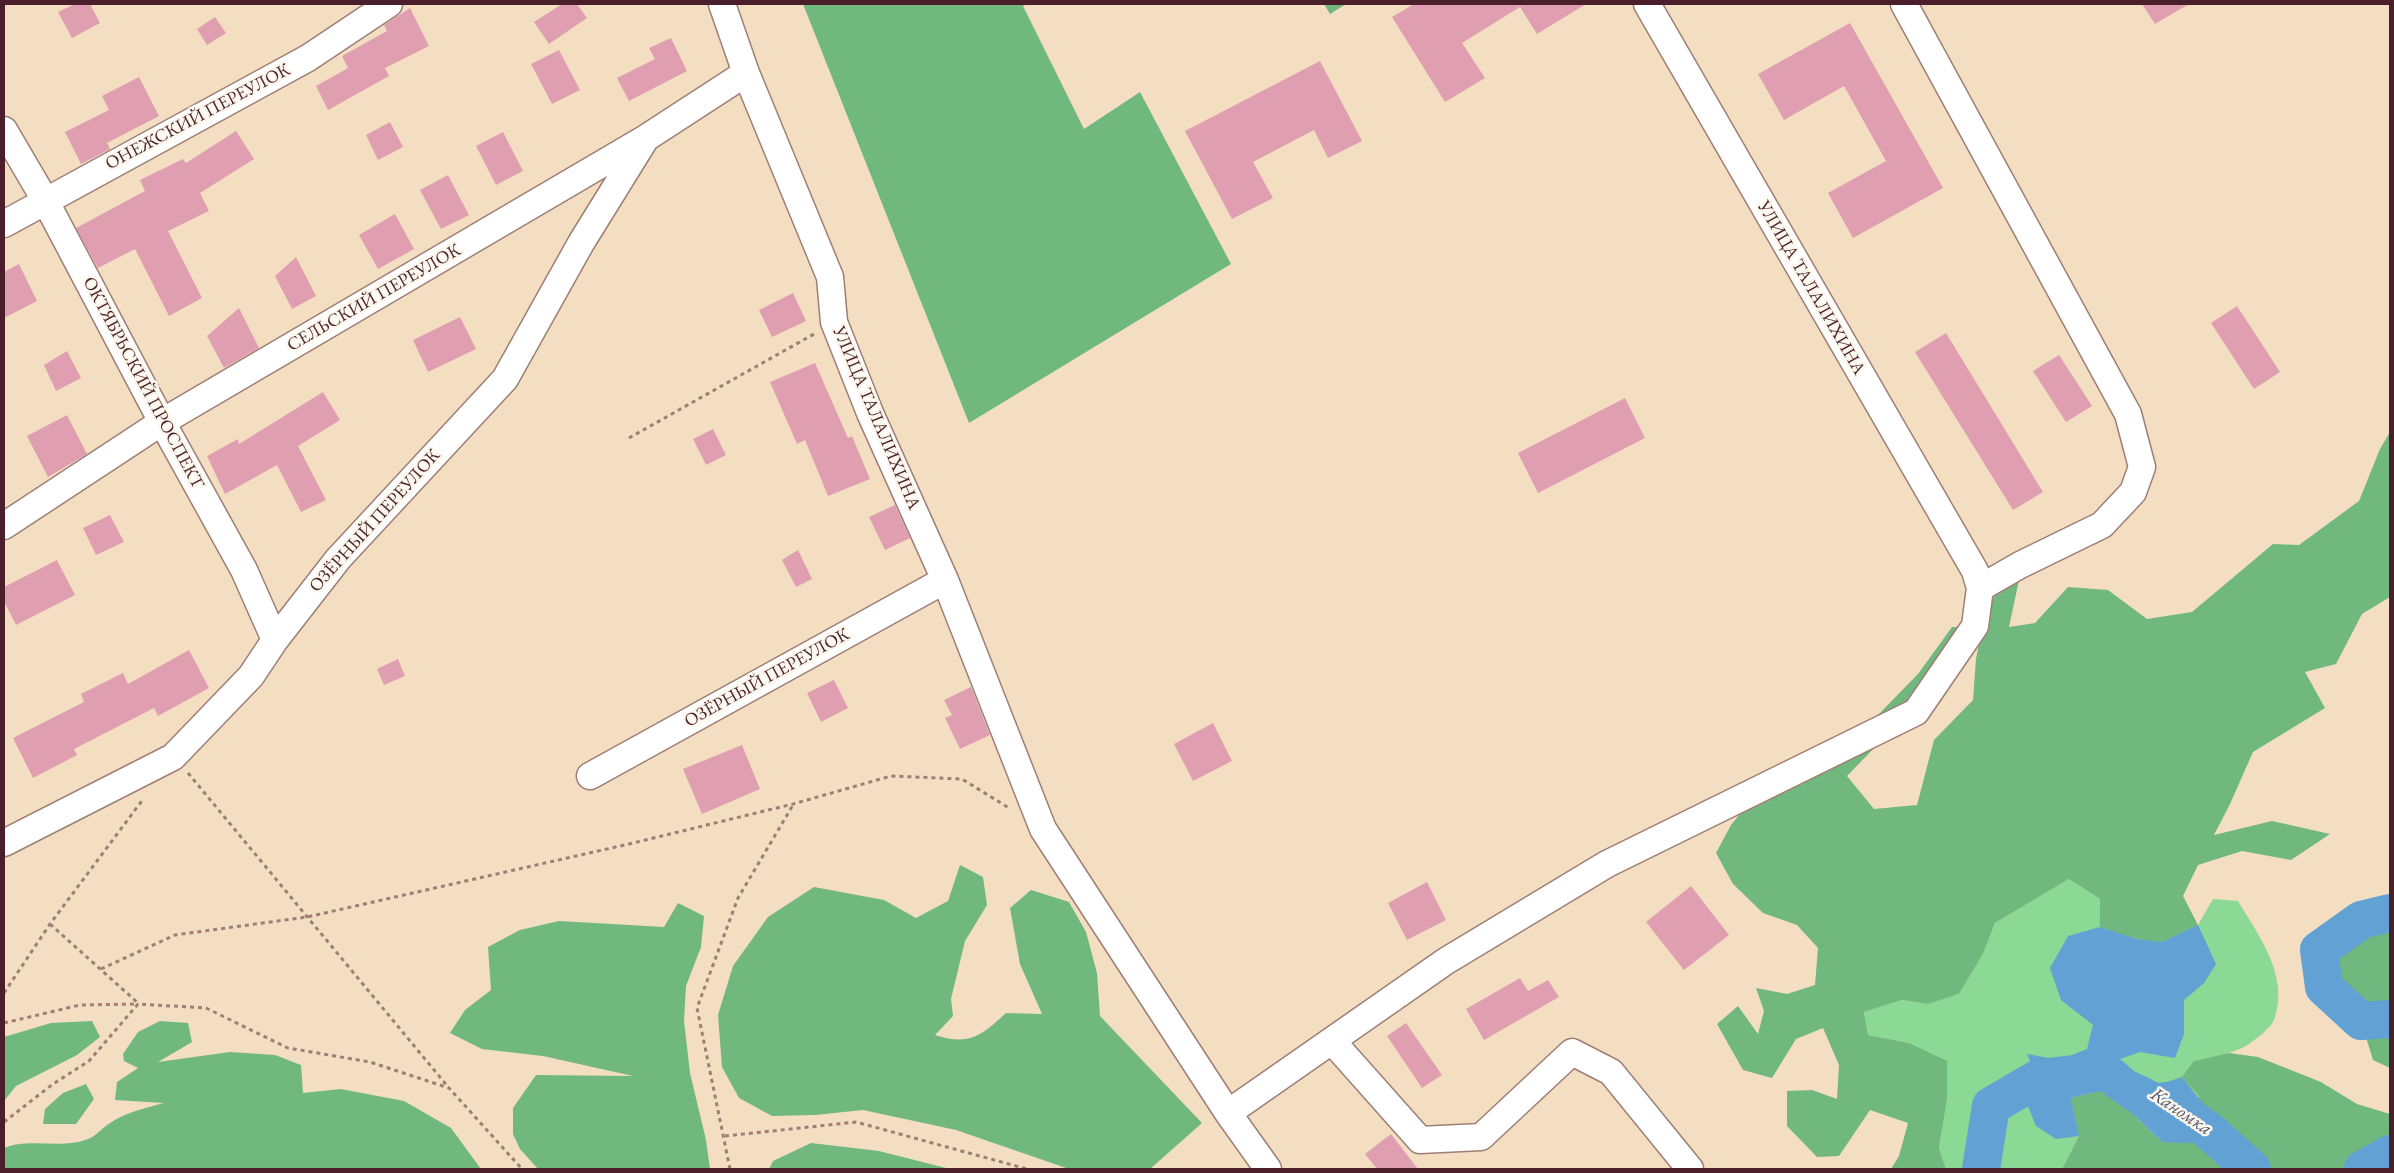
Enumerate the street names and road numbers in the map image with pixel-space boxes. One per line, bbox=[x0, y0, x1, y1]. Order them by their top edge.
street label: ОНЕЖСКИЙ ПЕРЕУЛОК bbox=[102, 59, 294, 175]
street label: УЛИЦА ТАЛАЛИХИНА bbox=[1752, 197, 1870, 379]
street label: СЕЛЬСКИЙ ПЕРЕУЛОК bbox=[283, 239, 465, 357]
street label: ОКТЯБРЬСКИЙ ПРОСПЕКТ bbox=[78, 273, 208, 493]
street label: УЛИЦА ТАЛАЛИХИНА bbox=[828, 323, 924, 513]
street label: ОЗЁРНЫЙ ПЕРЕУЛОК bbox=[305, 445, 445, 597]
street label: ОЗЁРНЫЙ ПЕРЕУЛОК bbox=[681, 624, 853, 732]

